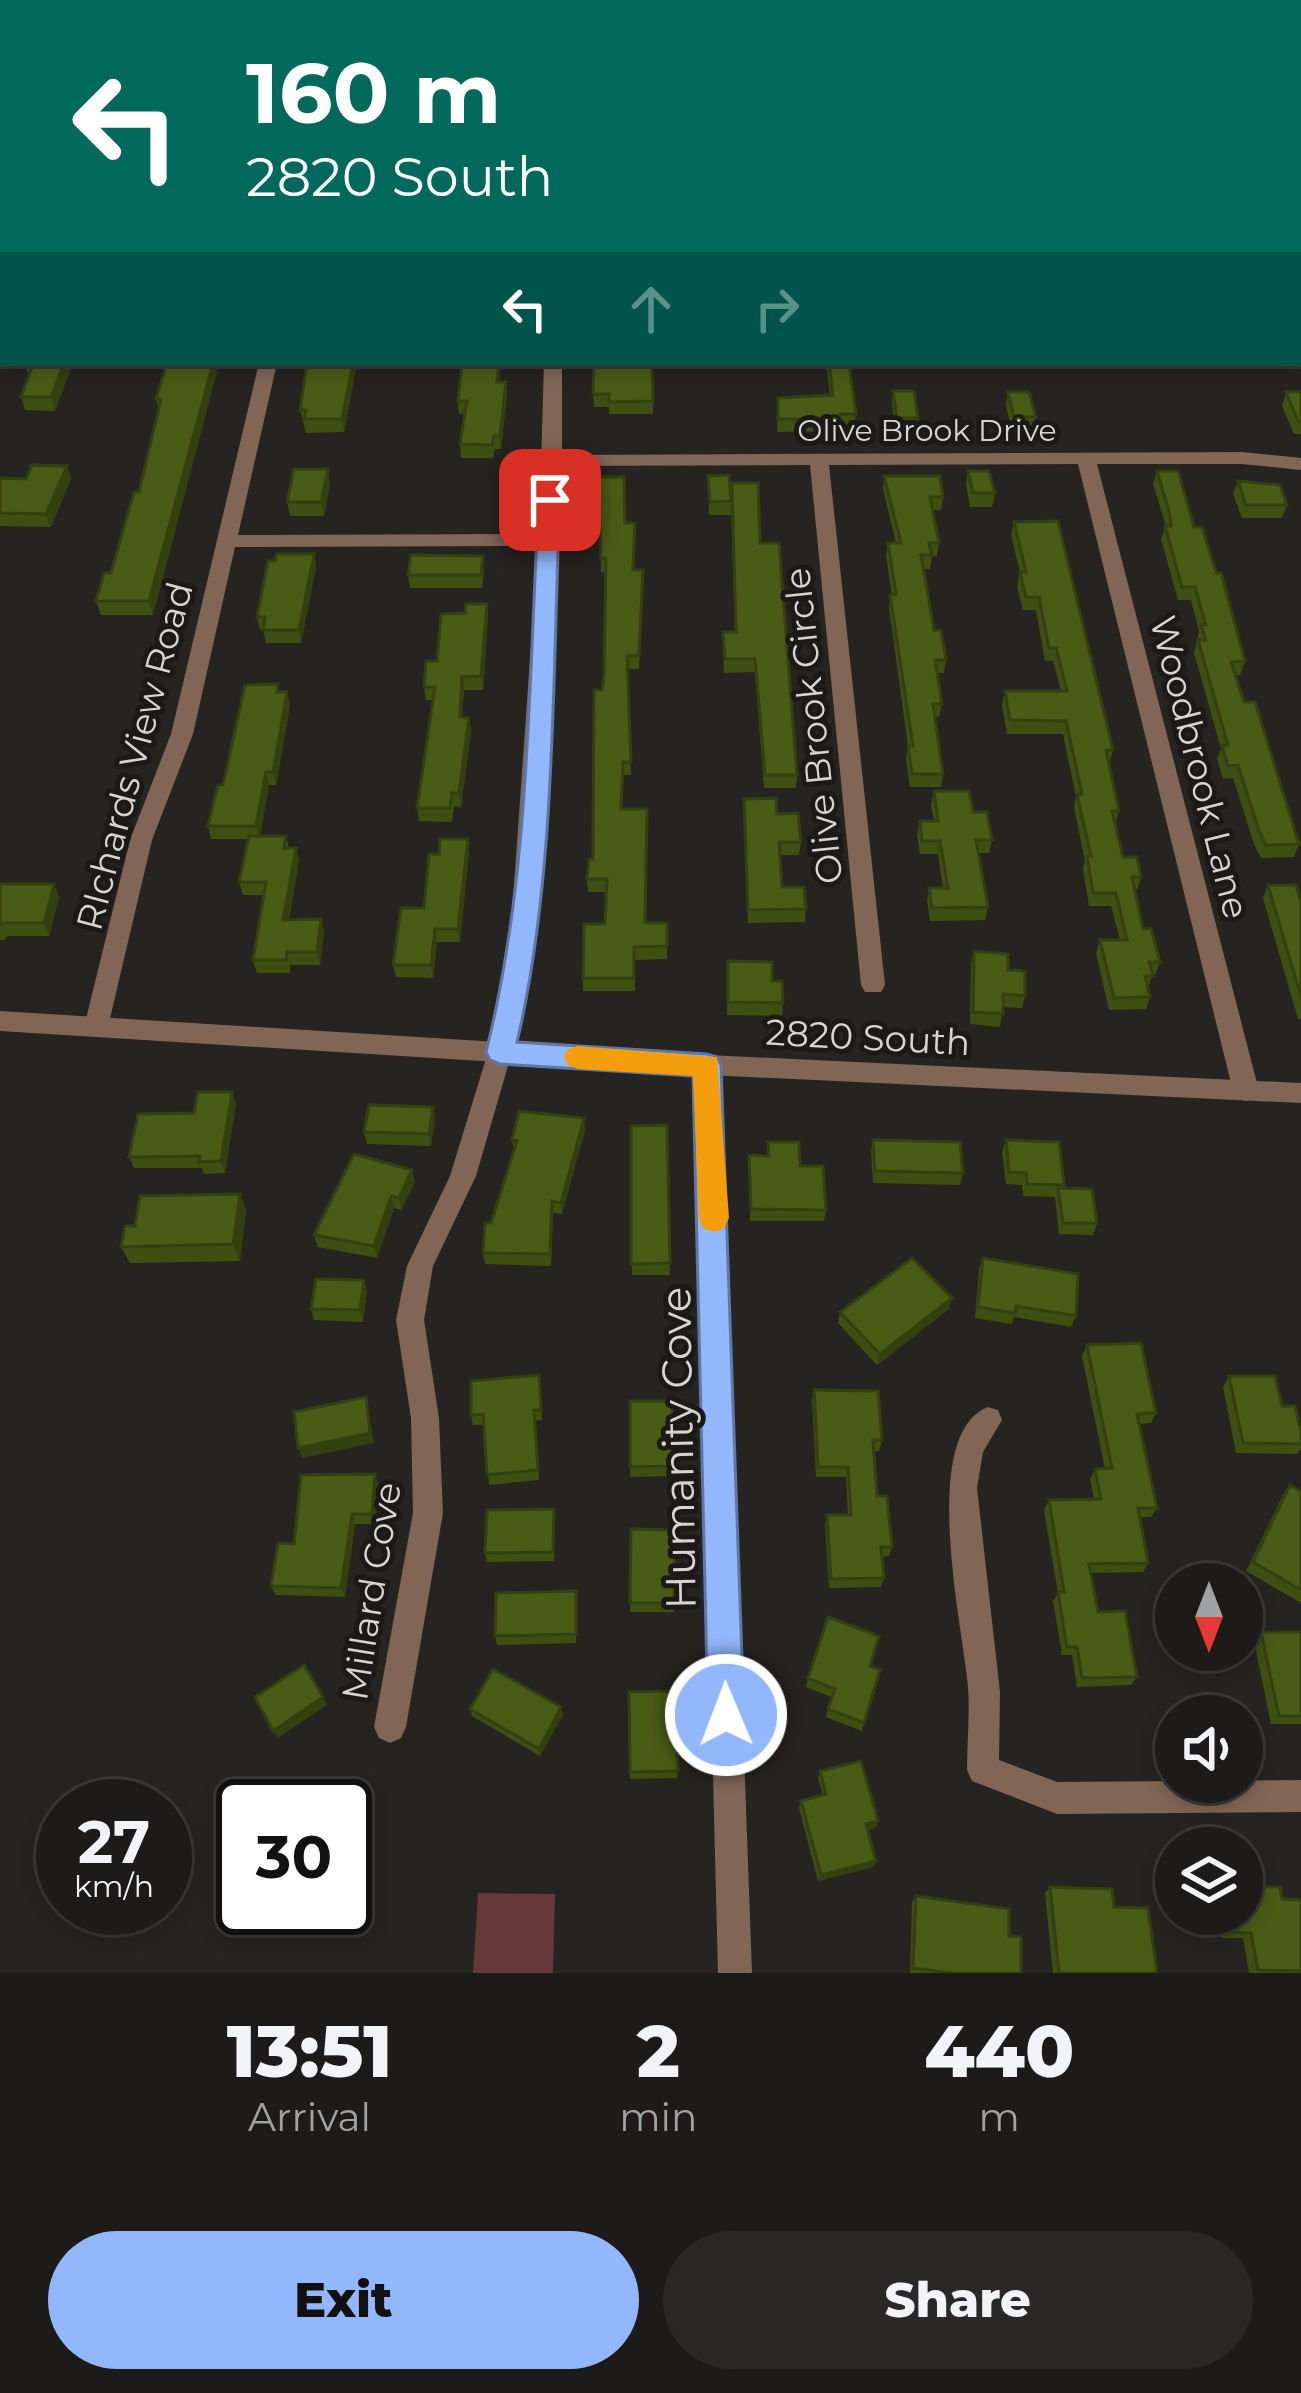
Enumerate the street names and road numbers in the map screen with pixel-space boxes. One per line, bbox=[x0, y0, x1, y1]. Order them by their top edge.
street label: Olive Brook Drive bbox=[797, 412, 1057, 449]
street label: Olive Brook Circle bbox=[775, 566, 851, 886]
street label: RIchards View Road bbox=[66, 577, 202, 935]
street label: Woodbrook Lane bbox=[1141, 611, 1259, 923]
street label: 2820 South bbox=[765, 1010, 971, 1064]
street label: Humanity Cove bbox=[649, 1286, 707, 1610]
street label: Millard Cove bbox=[332, 1479, 410, 1703]

